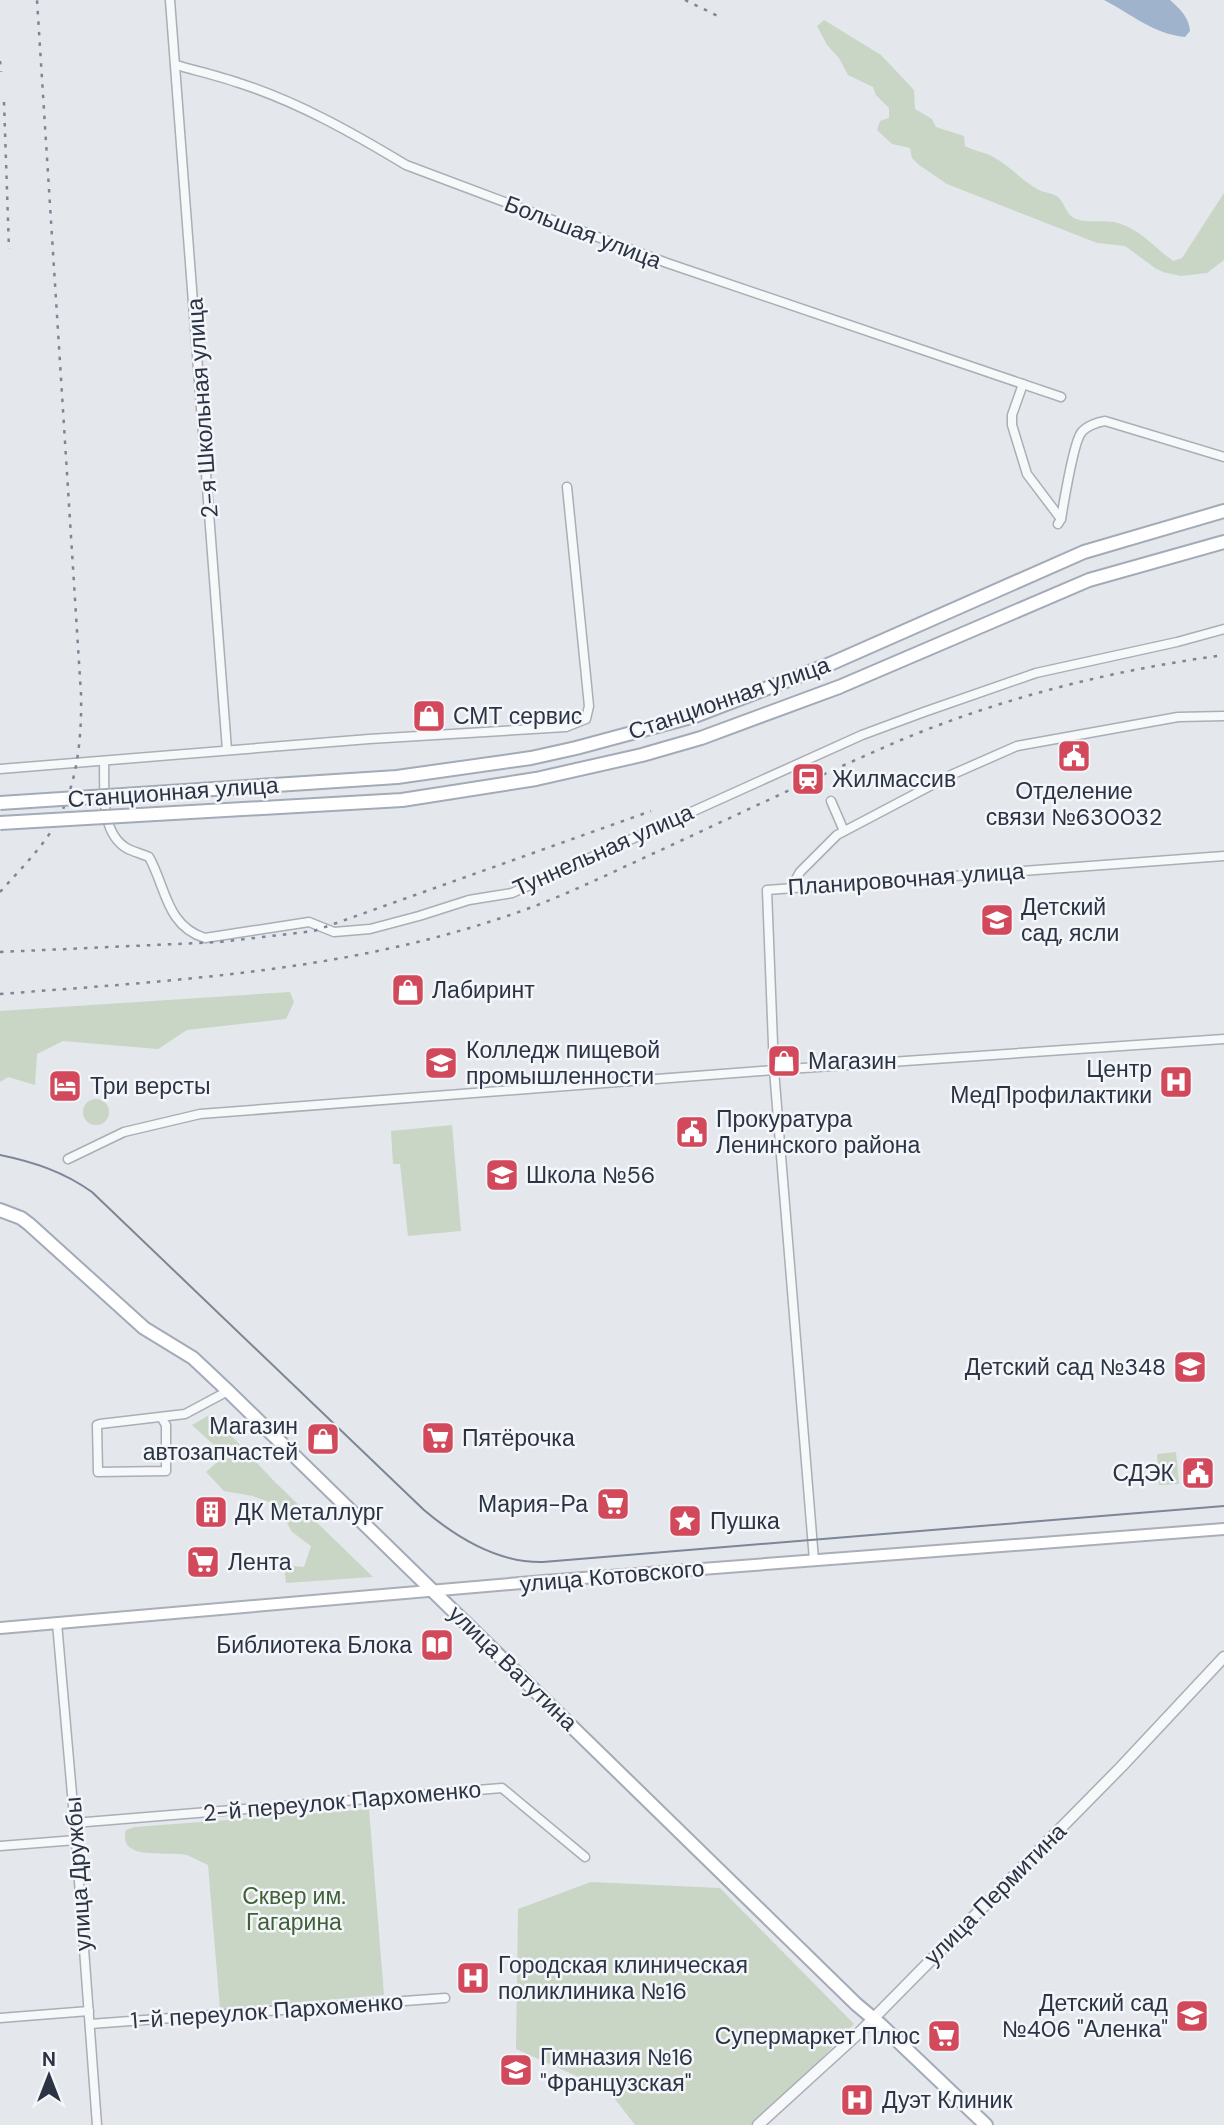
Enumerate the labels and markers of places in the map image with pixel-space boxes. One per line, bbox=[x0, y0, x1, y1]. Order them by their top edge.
shop icon: СМТ сервис bbox=[410, 697, 448, 735]
place label: СМТ сервис bbox=[453, 701, 582, 731]
public building icon: Отделение связи №630032 bbox=[1055, 737, 1093, 775]
station icon: Жилмассив bbox=[789, 760, 827, 798]
place label: Жилмассив bbox=[832, 764, 956, 794]
place label: Отделение связи №630032 bbox=[986, 776, 1162, 832]
place label: Детский сад, ясли bbox=[1021, 892, 1119, 948]
school or university icon: Детский сад, ясли bbox=[978, 901, 1016, 939]
shop icon: Лабиринт bbox=[389, 971, 427, 1009]
place label: Лабиринт bbox=[432, 975, 535, 1005]
place label: Колледж пищевой промышленности bbox=[466, 1035, 660, 1091]
shop icon: Магазин bbox=[765, 1042, 803, 1080]
school or university icon: Колледж пищевой промышленности bbox=[422, 1044, 460, 1082]
place label: Магазин bbox=[808, 1046, 897, 1076]
place label: Центр МедПрофилактики bbox=[950, 1054, 1152, 1110]
hospital icon: Центр МедПрофилактики bbox=[1157, 1063, 1195, 1101]
hotel icon: Три версты bbox=[46, 1067, 84, 1105]
place label: Три версты bbox=[90, 1071, 211, 1101]
place label: Прокуратура Ленинского района bbox=[716, 1104, 920, 1160]
public building icon: Прокуратура Ленинского района bbox=[673, 1113, 711, 1151]
school or university icon: Школа №56 bbox=[483, 1156, 521, 1194]
place label: Школа №56 bbox=[526, 1160, 655, 1190]
school or university icon: Детский сад №348 bbox=[1171, 1348, 1209, 1386]
place label: Детский сад №348 bbox=[965, 1352, 1166, 1382]
place label: Магазин автозапчастей bbox=[143, 1411, 298, 1467]
supermarket icon: Пятёрочка bbox=[419, 1419, 457, 1457]
shop icon: Магазин автозапчастей bbox=[304, 1420, 342, 1458]
place label: Пятёрочка bbox=[462, 1423, 575, 1453]
public building icon: СДЭК bbox=[1179, 1454, 1217, 1492]
place label: СДЭК bbox=[1112, 1458, 1175, 1488]
supermarket icon: Мария-Ра bbox=[594, 1485, 632, 1523]
place label: Мария-Ра bbox=[478, 1489, 588, 1519]
building icon: ДК Металлург bbox=[192, 1493, 230, 1531]
place label: ДК Металлург bbox=[235, 1497, 384, 1527]
place icon: Пушка bbox=[666, 1502, 704, 1540]
place label: Пушка bbox=[710, 1506, 780, 1536]
supermarket icon: Лента bbox=[184, 1543, 222, 1581]
place label: Лента bbox=[228, 1547, 292, 1577]
library icon: Библиотека Блока bbox=[418, 1626, 456, 1664]
place label: Библиотека Блока bbox=[216, 1630, 412, 1660]
place label: Городская клиническая поликлиника №16 bbox=[498, 1950, 748, 2006]
hospital icon: Городская клиническая поликлиника №16 bbox=[454, 1959, 492, 1997]
place label: Детский сад №406 "Аленка" bbox=[1002, 1988, 1169, 2044]
school or university icon: Детский сад №406 "Аленка" bbox=[1173, 1997, 1211, 2035]
supermarket icon: Супермаркет Плюс bbox=[925, 2017, 963, 2055]
place label: Супермаркет Плюс bbox=[715, 2021, 920, 2051]
place label: Гимназия №16 "Французская" bbox=[540, 2042, 693, 2098]
school or university icon: Гимназия №16 "Французская" bbox=[497, 2051, 535, 2089]
hospital icon: Дуэт Клиник bbox=[838, 2081, 876, 2119]
place label: Дуэт Клиник bbox=[882, 2085, 1013, 2115]

